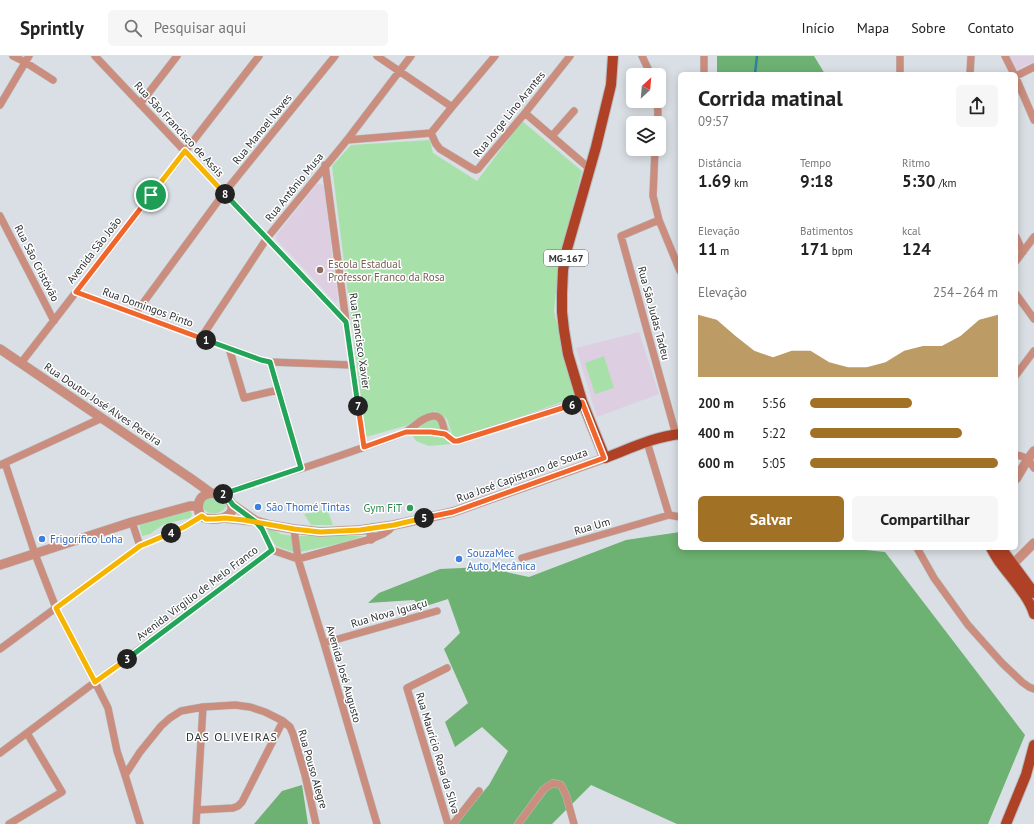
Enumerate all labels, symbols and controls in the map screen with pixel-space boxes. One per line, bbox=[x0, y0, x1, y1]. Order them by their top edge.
search box bbox=[108, 10, 388, 46]
text: Sprintly bbox=[20, 16, 84, 40]
icon: search bbox=[122, 17, 144, 39]
text: Pesquisar aqui bbox=[154, 18, 246, 37]
text: Início bbox=[802, 19, 835, 37]
text: Mapa bbox=[857, 19, 889, 37]
text: Sobre bbox=[911, 19, 946, 37]
text: Contato bbox=[968, 19, 1014, 37]
street label: Rua Jorge Lino Arantes bbox=[470, 68, 548, 160]
north arrow bbox=[626, 68, 666, 108]
map controls bbox=[626, 68, 666, 156]
street label: Rua São Francisco de Assis bbox=[131, 78, 227, 180]
text: Corrida matinal bbox=[698, 84, 843, 112]
button: share bbox=[956, 85, 998, 127]
street label: Rua Manoel Naves bbox=[229, 91, 295, 167]
text: 09:57 bbox=[698, 113, 729, 130]
button: layers bbox=[626, 116, 666, 156]
street label: Rua Antônio Musa bbox=[262, 150, 326, 224]
text: Distância bbox=[698, 156, 741, 170]
text: Tempo bbox=[800, 156, 831, 170]
text: Ritmo bbox=[902, 156, 930, 170]
text: 1.69 bbox=[698, 170, 731, 192]
text: 9:18 bbox=[800, 170, 834, 192]
text: 5:30 bbox=[902, 170, 936, 192]
text: km bbox=[731, 176, 748, 190]
text: /km bbox=[936, 176, 957, 190]
pin bbox=[134, 178, 168, 212]
icon: arrive bbox=[140, 184, 162, 206]
pin: 8 bbox=[215, 184, 235, 204]
text: 8 bbox=[222, 187, 228, 201]
street label: Avenida São João bbox=[64, 214, 124, 286]
street label: Rua São Cristóvão bbox=[12, 222, 62, 304]
text: Elevação bbox=[698, 224, 740, 238]
text: Batimentos bbox=[800, 224, 853, 238]
text: kcal bbox=[902, 224, 921, 238]
text: 11 bbox=[698, 238, 717, 260]
text: 171 bbox=[800, 238, 829, 260]
text: 124 bbox=[902, 238, 931, 260]
text: m bbox=[717, 244, 729, 258]
text: bpm bbox=[829, 244, 853, 258]
road number: MG-167 bbox=[544, 250, 588, 266]
place label: Escola Estadual Professor Franco da Rosa bbox=[328, 257, 445, 284]
marker: Escola Estadual Professor Franco da Rosa bbox=[315, 265, 325, 275]
street label: Rua São Judas Tadeu bbox=[635, 265, 673, 361]
street label: Rua Domingos Pinto bbox=[101, 284, 195, 330]
text: Elevação bbox=[698, 284, 747, 301]
text: 254–264 m bbox=[933, 284, 998, 301]
street label: Rua Francisco Xavier bbox=[346, 292, 374, 390]
pin: 1 bbox=[196, 330, 216, 350]
text: 1 bbox=[203, 333, 209, 347]
street label: Rua Doutor José Alves Pereira bbox=[42, 359, 164, 449]
pin: 6 bbox=[562, 395, 582, 415]
text: 200 m bbox=[698, 395, 734, 412]
text: 5:56 bbox=[762, 395, 786, 412]
pin: 7 bbox=[348, 396, 368, 416]
text: 6 bbox=[569, 398, 575, 412]
text: 7 bbox=[355, 399, 361, 413]
text: 400 m bbox=[698, 425, 734, 442]
text: 5:22 bbox=[762, 425, 786, 442]
street label: Rua José Capistrano de Souza bbox=[455, 445, 589, 505]
text: 600 m bbox=[698, 455, 734, 472]
text: 5:05 bbox=[762, 455, 786, 472]
pin: 2 bbox=[213, 484, 233, 504]
text: 2 bbox=[220, 487, 226, 501]
button: Salvar bbox=[698, 496, 844, 542]
button: Compartilhar bbox=[852, 496, 998, 542]
place label: São Thomé Tintas bbox=[266, 500, 350, 514]
place label: Gym FiT bbox=[364, 501, 402, 515]
marker: São Thomé Tintas bbox=[253, 502, 263, 512]
marker: Gym FiT bbox=[405, 503, 415, 513]
pin: 5 bbox=[414, 508, 434, 528]
text: 5 bbox=[421, 511, 427, 525]
street label: Rua Um bbox=[572, 514, 612, 538]
pin: 4 bbox=[161, 523, 181, 543]
text: 4 bbox=[168, 526, 174, 540]
place label: Frigorífico Loha bbox=[50, 532, 123, 546]
marker: Frigorífico Loha bbox=[37, 534, 47, 544]
street label: Avenida Virgílio de Melo Franco bbox=[133, 543, 261, 643]
place label: SouzaMec Auto Mecânica bbox=[467, 546, 536, 573]
marker: SouzaMec Auto Mecânica bbox=[454, 554, 464, 564]
street label: Rua Nova Iguaçu bbox=[349, 595, 429, 631]
street label: Avenida José Augusto bbox=[323, 624, 365, 724]
pin: 3 bbox=[117, 649, 137, 669]
text: 3 bbox=[124, 652, 130, 666]
street label: Rua Maurício Rosa da Silva bbox=[413, 691, 463, 815]
street label: Rua Pouso Alegre bbox=[295, 728, 331, 811]
district label: DAS OLIVEIRAS bbox=[186, 729, 278, 744]

